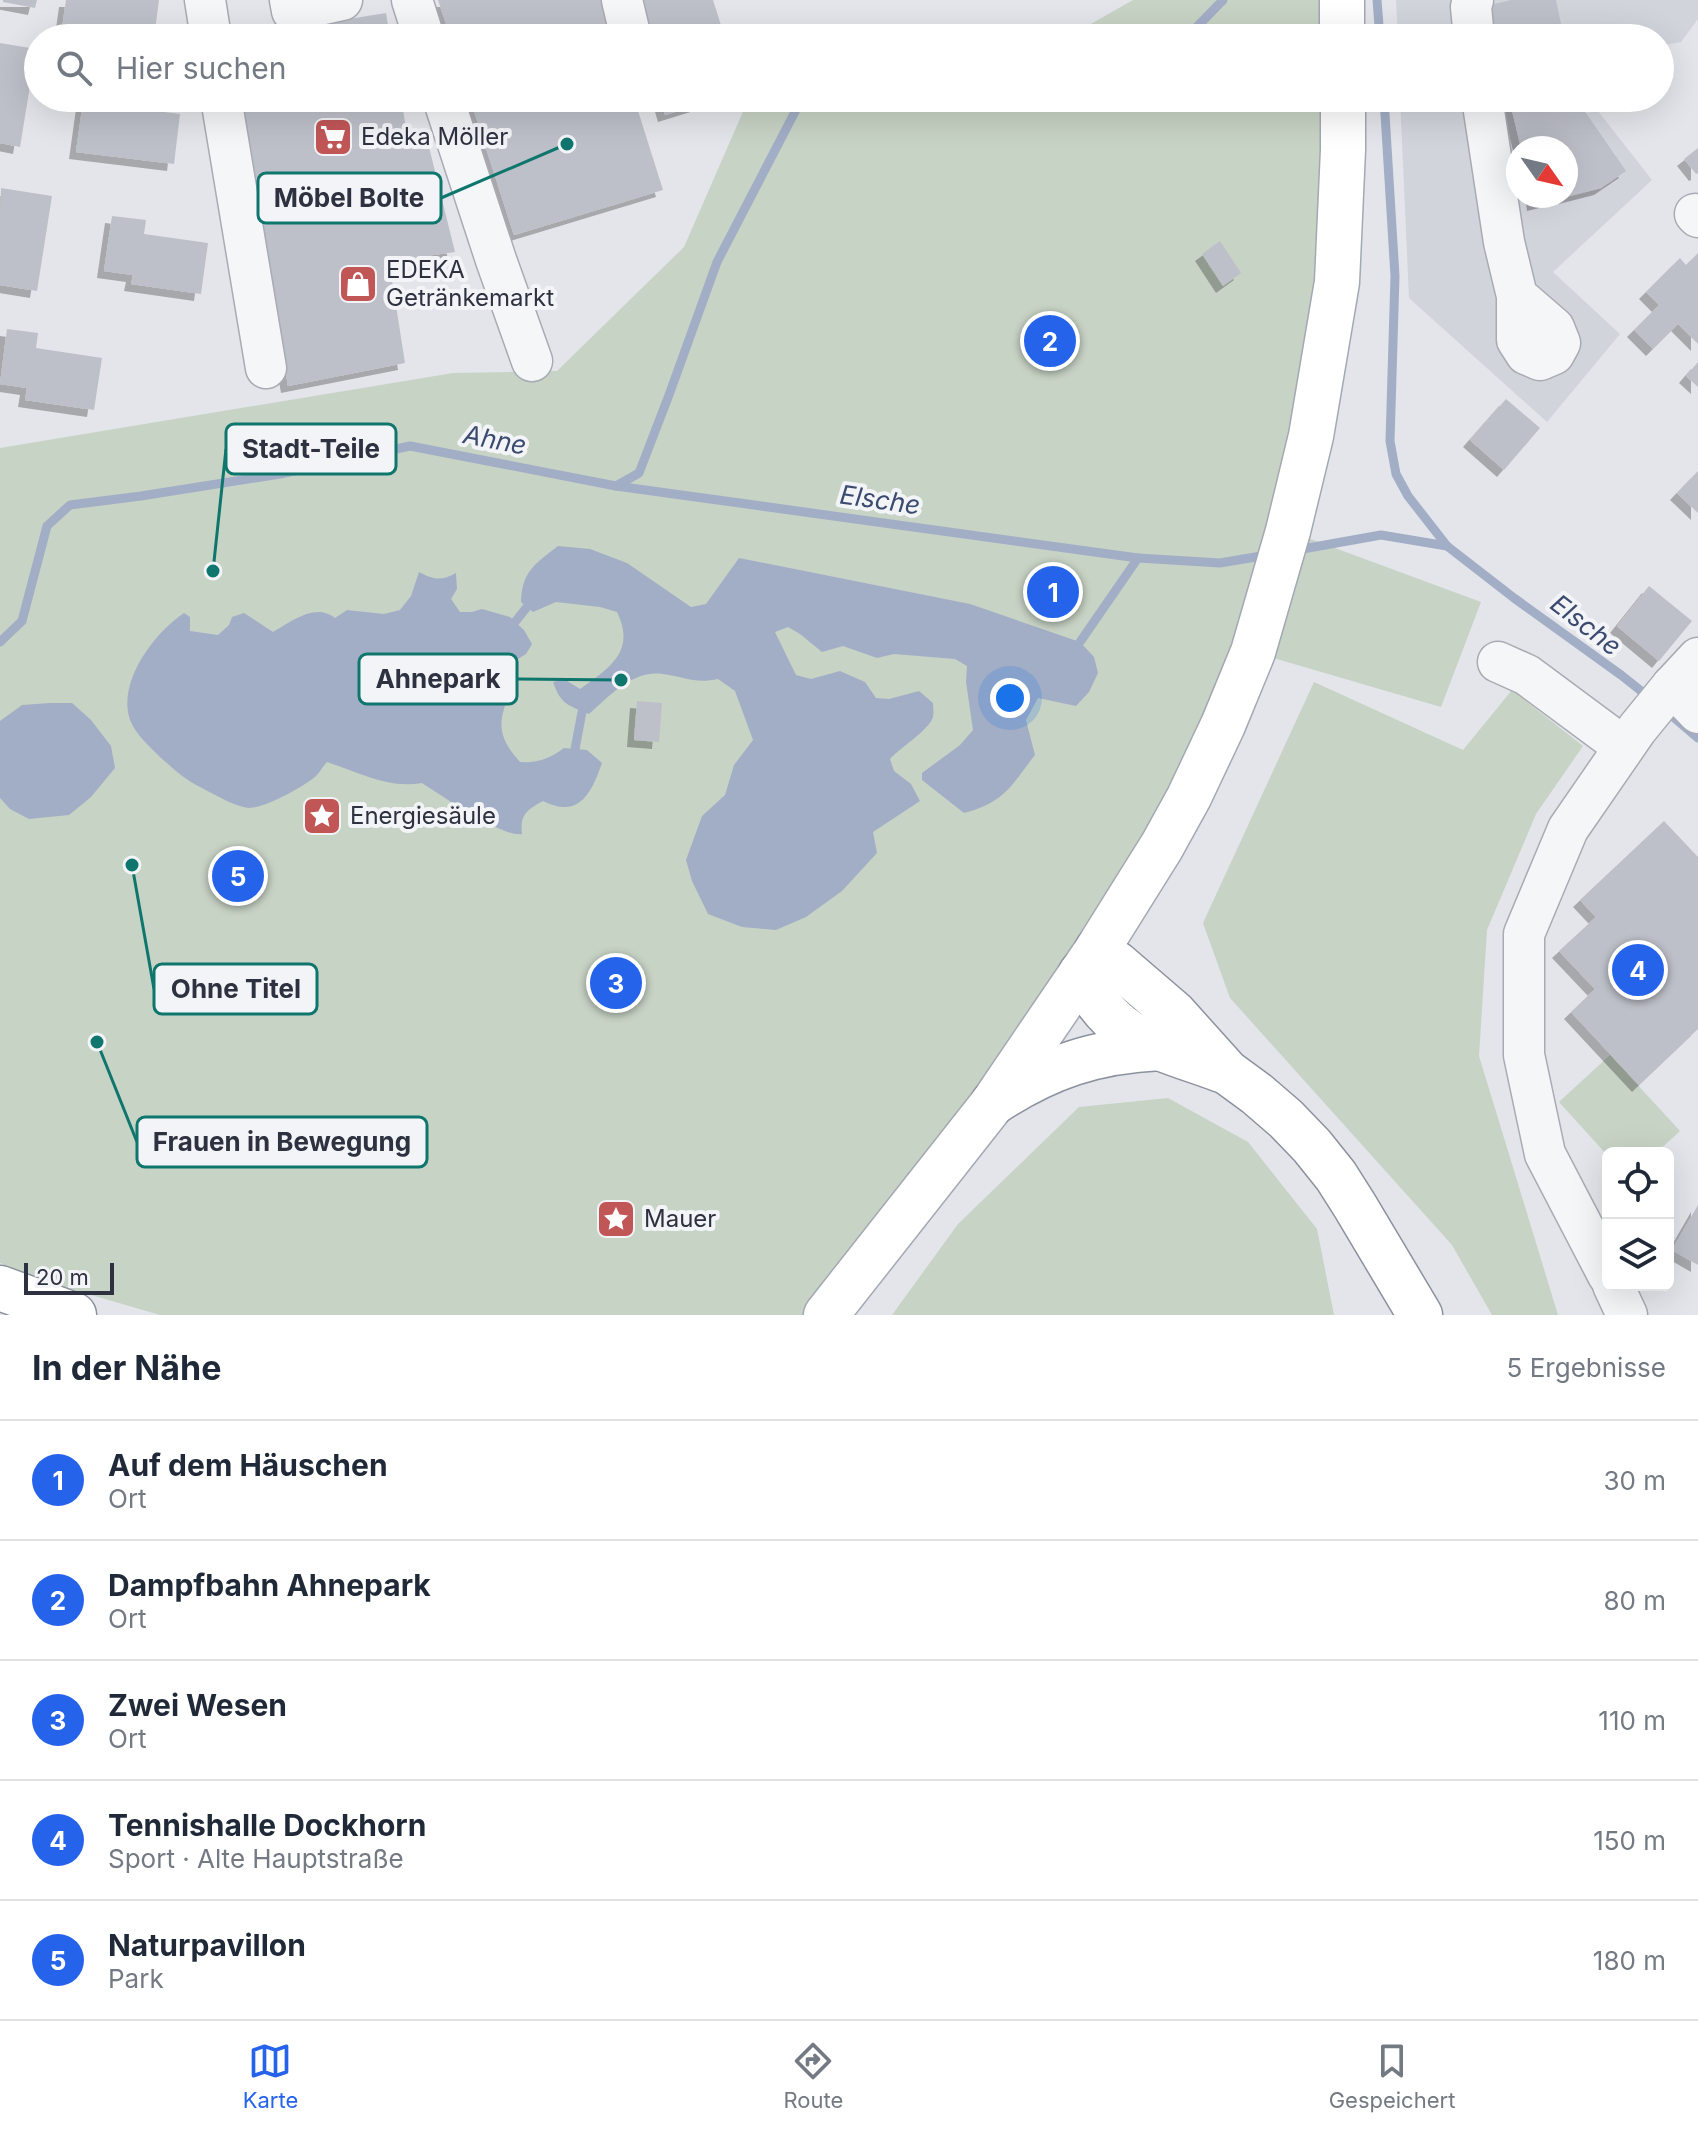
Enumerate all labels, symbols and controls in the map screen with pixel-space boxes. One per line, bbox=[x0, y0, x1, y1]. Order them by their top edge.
search box bbox=[24, 24, 1674, 112]
icon: search bbox=[52, 46, 96, 90]
text: Hier suchen bbox=[116, 50, 286, 86]
supermarket icon: Edeka Möller bbox=[312, 116, 354, 158]
place label: Edeka Möller bbox=[361, 122, 508, 151]
north arrow bbox=[1506, 136, 1578, 208]
callout: Möbel Bolte bbox=[258, 173, 441, 223]
text: Möbel Bolte bbox=[274, 182, 424, 213]
place label: EDEKA Getränkemarkt bbox=[386, 255, 554, 312]
shop icon: EDEKA Getränkemarkt bbox=[337, 263, 379, 305]
pin: 2 bbox=[1024, 311, 1076, 371]
water label: Ahne bbox=[460, 418, 529, 461]
callout: Stadt-Teile bbox=[226, 424, 396, 474]
text: Stadt-Teile bbox=[242, 433, 380, 464]
water label: Elsche bbox=[838, 479, 922, 520]
pin: 1 bbox=[1027, 562, 1079, 622]
water label: Elsche bbox=[1545, 588, 1628, 662]
callout: Ahnepark bbox=[359, 654, 517, 704]
text: Ahnepark bbox=[375, 663, 501, 694]
your location bbox=[990, 678, 1030, 718]
place icon: Energiesäule bbox=[301, 795, 343, 837]
place label: Energiesäule bbox=[350, 801, 496, 830]
pin: 5 bbox=[212, 846, 264, 906]
pin: 4 bbox=[1612, 940, 1664, 1000]
pin: 3 bbox=[590, 953, 642, 1013]
callout: Ohne Titel bbox=[154, 964, 317, 1014]
text: Ohne Titel bbox=[171, 973, 301, 1004]
callout: Frauen in Bewegung bbox=[137, 1117, 427, 1167]
text: Frauen in Bewegung bbox=[153, 1126, 411, 1157]
map controls bbox=[1602, 1147, 1674, 1291]
button: locate bbox=[1602, 1147, 1674, 1219]
place icon: Mauer bbox=[595, 1198, 637, 1240]
place label: Mauer bbox=[644, 1204, 716, 1233]
button: layers bbox=[1602, 1219, 1674, 1291]
scale bar bbox=[24, 1259, 114, 1295]
text: 20 m bbox=[36, 1264, 89, 1290]
text: In der Nähe bbox=[32, 1347, 221, 1388]
text: 5 Ergebnisse bbox=[1507, 1352, 1666, 1383]
text: Auf dem Häuschen bbox=[108, 1447, 388, 1483]
text: 1 bbox=[52, 1465, 64, 1496]
text: 30 m bbox=[1603, 1465, 1666, 1496]
text: Ort bbox=[108, 1483, 147, 1514]
text: Dampfbahn Ahnepark bbox=[108, 1567, 431, 1603]
text: 2 bbox=[50, 1585, 66, 1616]
text: 80 m bbox=[1603, 1585, 1666, 1616]
text: Ort bbox=[108, 1603, 147, 1634]
text: Zwei Wesen bbox=[108, 1687, 287, 1723]
text: 3 bbox=[50, 1705, 66, 1736]
text: 110 m bbox=[1598, 1705, 1666, 1736]
text: Ort bbox=[108, 1723, 147, 1754]
text: Tennishalle Dockhorn bbox=[108, 1807, 426, 1843]
text: 4 bbox=[49, 1825, 67, 1856]
text: 150 m bbox=[1593, 1825, 1666, 1856]
text: Sport · Alte Hauptstraße bbox=[108, 1843, 404, 1874]
text: Naturpavillon bbox=[108, 1927, 306, 1963]
text: 5 bbox=[50, 1945, 66, 1976]
text: 180 m bbox=[1593, 1945, 1666, 1976]
text: Park bbox=[108, 1963, 164, 1994]
tab: Karte bbox=[243, 2039, 298, 2113]
tab: Route bbox=[784, 2039, 843, 2113]
tab: Gespeichert bbox=[1329, 2039, 1455, 2113]

